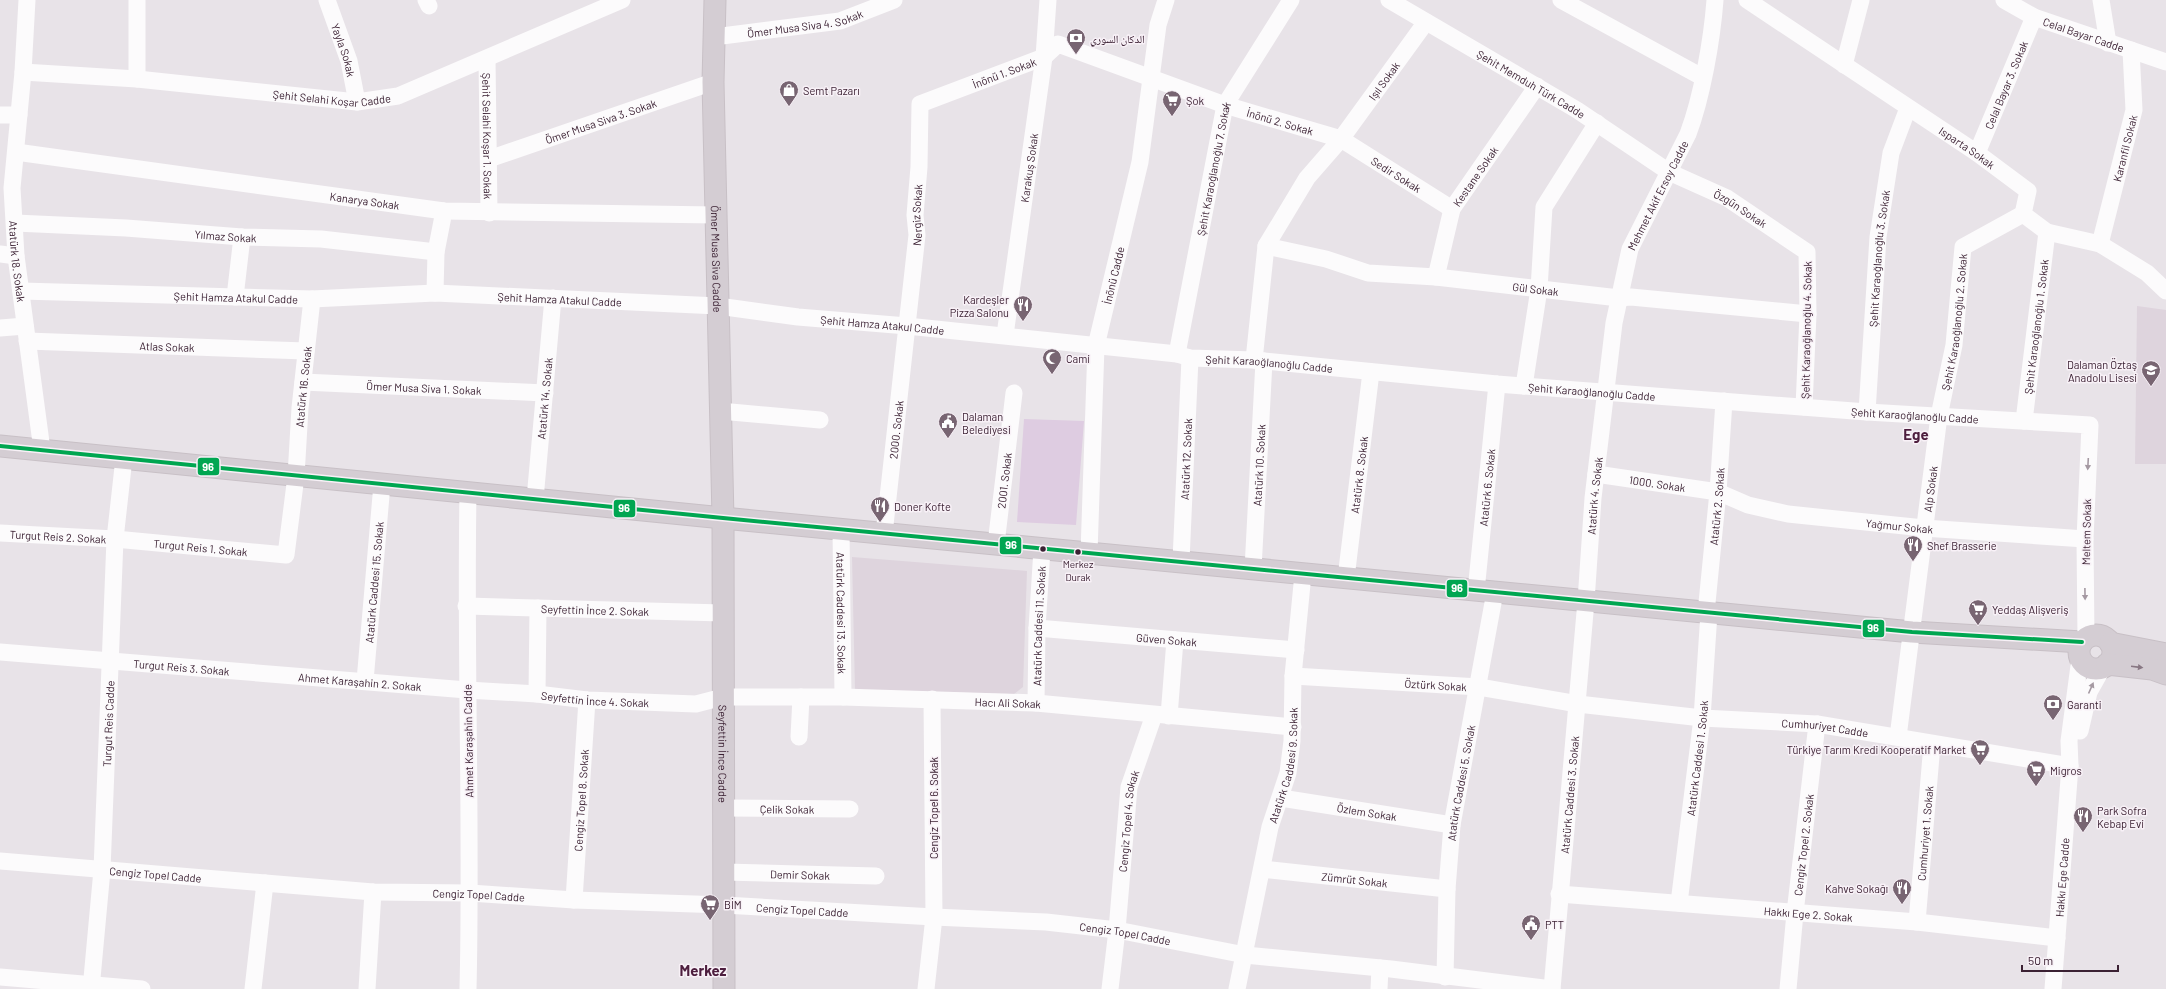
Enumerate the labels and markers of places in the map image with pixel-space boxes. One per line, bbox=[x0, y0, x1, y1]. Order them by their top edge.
bank icon: الدكان السوري bbox=[1065, 27, 1087, 55]
place label: الدكان السوري bbox=[1090, 32, 1145, 47]
shop icon: Semt Pazarı bbox=[778, 79, 800, 107]
place label: Semt Pazarı bbox=[803, 84, 860, 97]
supermarket icon: Şok bbox=[1161, 89, 1183, 117]
place label: Şok bbox=[1186, 94, 1204, 107]
place label: Kardeşler Pizza Salonu bbox=[950, 293, 1009, 319]
restaurant icon: Kardeşler Pizza Salonu bbox=[1012, 294, 1034, 322]
mosque icon: Cami bbox=[1041, 347, 1063, 375]
place label: Cami bbox=[1066, 352, 1090, 365]
place label: Dalaman Öztaş Anadolu Lisesi bbox=[2067, 357, 2137, 384]
school or university icon: Dalaman Öztaş Anadolu Lisesi bbox=[2140, 359, 2162, 387]
place label: Dalaman Belediyesi bbox=[962, 410, 1011, 436]
public building icon: Dalaman Belediyesi bbox=[937, 411, 959, 439]
restaurant icon: Doner Kofte bbox=[869, 495, 891, 523]
place label: Doner Kofte bbox=[894, 500, 951, 513]
restaurant icon: Shef Brasserie bbox=[1902, 534, 1924, 562]
place label: Shef Brasserie bbox=[1927, 539, 1997, 552]
unlabelled marker bbox=[1038, 544, 1048, 554]
marker: Merkez Durak bbox=[1073, 547, 1083, 557]
place label: Merkez Durak bbox=[1063, 558, 1094, 583]
supermarket icon: Yeddaş Alişveriş bbox=[1967, 598, 1989, 626]
place label: Yeddaş Alişveriş bbox=[1992, 603, 2069, 616]
bank icon: Garanti bbox=[2042, 693, 2064, 721]
place label: Garanti bbox=[2067, 698, 2102, 711]
supermarket icon: Türkiye Tarım Kredi Kooperatif Market bbox=[1969, 738, 1991, 766]
place label: Türkiye Tarım Kredi Kooperatif Market bbox=[1787, 743, 1966, 756]
supermarket icon: Migros bbox=[2025, 759, 2047, 787]
place label: Migros bbox=[2050, 764, 2082, 777]
place label: Park Sofra Kebap Evi bbox=[2097, 804, 2147, 830]
restaurant icon: Park Sofra Kebap Evi bbox=[2072, 805, 2094, 833]
restaurant icon: Kahve Sokağı bbox=[1891, 877, 1913, 905]
place label: Kahve Sokağı bbox=[1825, 882, 1888, 895]
supermarket icon: BİM bbox=[699, 893, 721, 921]
place label: BİM bbox=[724, 897, 742, 911]
public building icon: PTT bbox=[1520, 913, 1542, 941]
place label: PTT bbox=[1545, 918, 1564, 931]

